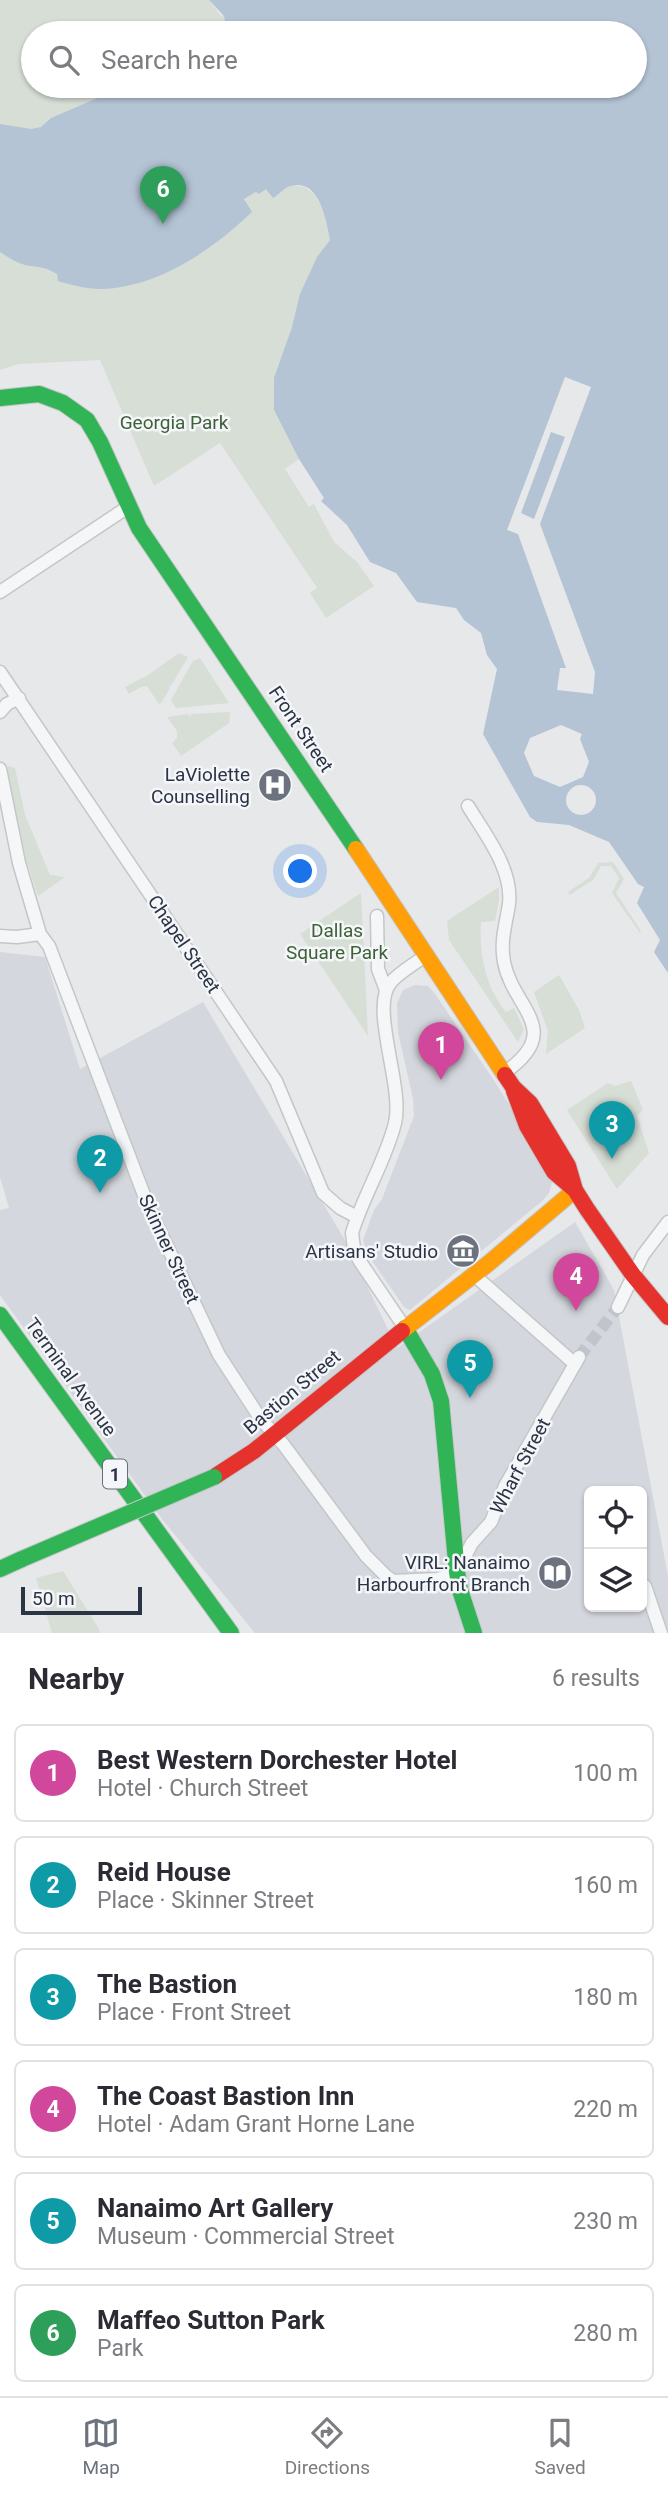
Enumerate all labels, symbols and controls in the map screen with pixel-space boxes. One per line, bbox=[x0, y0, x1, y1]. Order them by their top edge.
search box bbox=[21, 21, 647, 98]
icon: search bbox=[45, 41, 83, 79]
text: Search here bbox=[101, 45, 238, 75]
pin: 6 bbox=[140, 166, 186, 224]
park label: Georgia Park bbox=[120, 411, 229, 434]
street label: Front Street bbox=[264, 682, 338, 776]
place label: LaViolette Counselling bbox=[151, 763, 250, 808]
hospital icon: LaViolette Counselling bbox=[256, 766, 294, 804]
your location bbox=[283, 854, 317, 888]
street label: Chapel Street bbox=[143, 891, 225, 997]
park label: Dallas Square Park bbox=[286, 919, 388, 964]
pin: 1 bbox=[418, 1022, 464, 1080]
pin: 3 bbox=[589, 1101, 635, 1159]
pin: 2 bbox=[77, 1135, 123, 1193]
street label: Skinner Street bbox=[134, 1191, 204, 1307]
museum icon: Artisans' Studio bbox=[444, 1232, 482, 1270]
place label: Artisans' Studio bbox=[305, 1240, 438, 1263]
pin: 4 bbox=[553, 1253, 599, 1311]
street label: Terminal Avenue bbox=[20, 1313, 122, 1441]
pin: 5 bbox=[447, 1340, 493, 1398]
street label: Bastion Street bbox=[239, 1345, 345, 1439]
street label: Wharf Street bbox=[485, 1414, 555, 1518]
road number: 1 bbox=[103, 1460, 127, 1489]
map controls bbox=[584, 1486, 647, 1612]
button: locate bbox=[584, 1486, 647, 1549]
button: layers bbox=[584, 1549, 647, 1612]
place label: VIRL: Nanaimo Harbourfront Branch bbox=[357, 1551, 530, 1596]
library icon: VIRL: Nanaimo Harbourfront Branch bbox=[536, 1554, 574, 1592]
scale bar bbox=[21, 1584, 142, 1616]
text: 50 m bbox=[32, 1587, 75, 1610]
text: Nearby bbox=[28, 1661, 124, 1696]
text: 6 results bbox=[552, 1665, 640, 1692]
text: Best Western Dorchester Hotel bbox=[97, 1745, 457, 1775]
text: 1 bbox=[46, 1760, 60, 1787]
text: 100 m bbox=[573, 1760, 638, 1787]
text: Hotel · Church Street bbox=[97, 1775, 308, 1802]
text: Reid House bbox=[97, 1857, 231, 1887]
text: 2 bbox=[46, 1872, 60, 1899]
text: 160 m bbox=[573, 1872, 638, 1899]
text: Place · Skinner Street bbox=[97, 1887, 314, 1914]
text: The Bastion bbox=[97, 1969, 237, 1999]
text: 3 bbox=[46, 1984, 60, 2011]
text: 180 m bbox=[573, 1984, 638, 2011]
text: Place · Front Street bbox=[97, 1999, 291, 2026]
text: The Coast Bastion Inn bbox=[97, 2081, 354, 2111]
text: 4 bbox=[46, 2096, 60, 2123]
text: 220 m bbox=[573, 2096, 638, 2123]
text: Hotel · Adam Grant Horne Lane bbox=[97, 2111, 415, 2138]
text: Nanaimo Art Gallery bbox=[97, 2193, 333, 2223]
text: 5 bbox=[46, 2208, 60, 2235]
text: 230 m bbox=[573, 2208, 638, 2235]
text: Museum · Commercial Street bbox=[97, 2223, 394, 2250]
text: Maffeo Sutton Park bbox=[97, 2305, 325, 2335]
text: 6 bbox=[46, 2320, 60, 2347]
text: 280 m bbox=[573, 2320, 638, 2347]
text: Park bbox=[97, 2335, 143, 2362]
tab: Map bbox=[82, 2414, 120, 2479]
tab: Directions bbox=[285, 2414, 370, 2479]
tab: Saved bbox=[534, 2414, 586, 2479]

